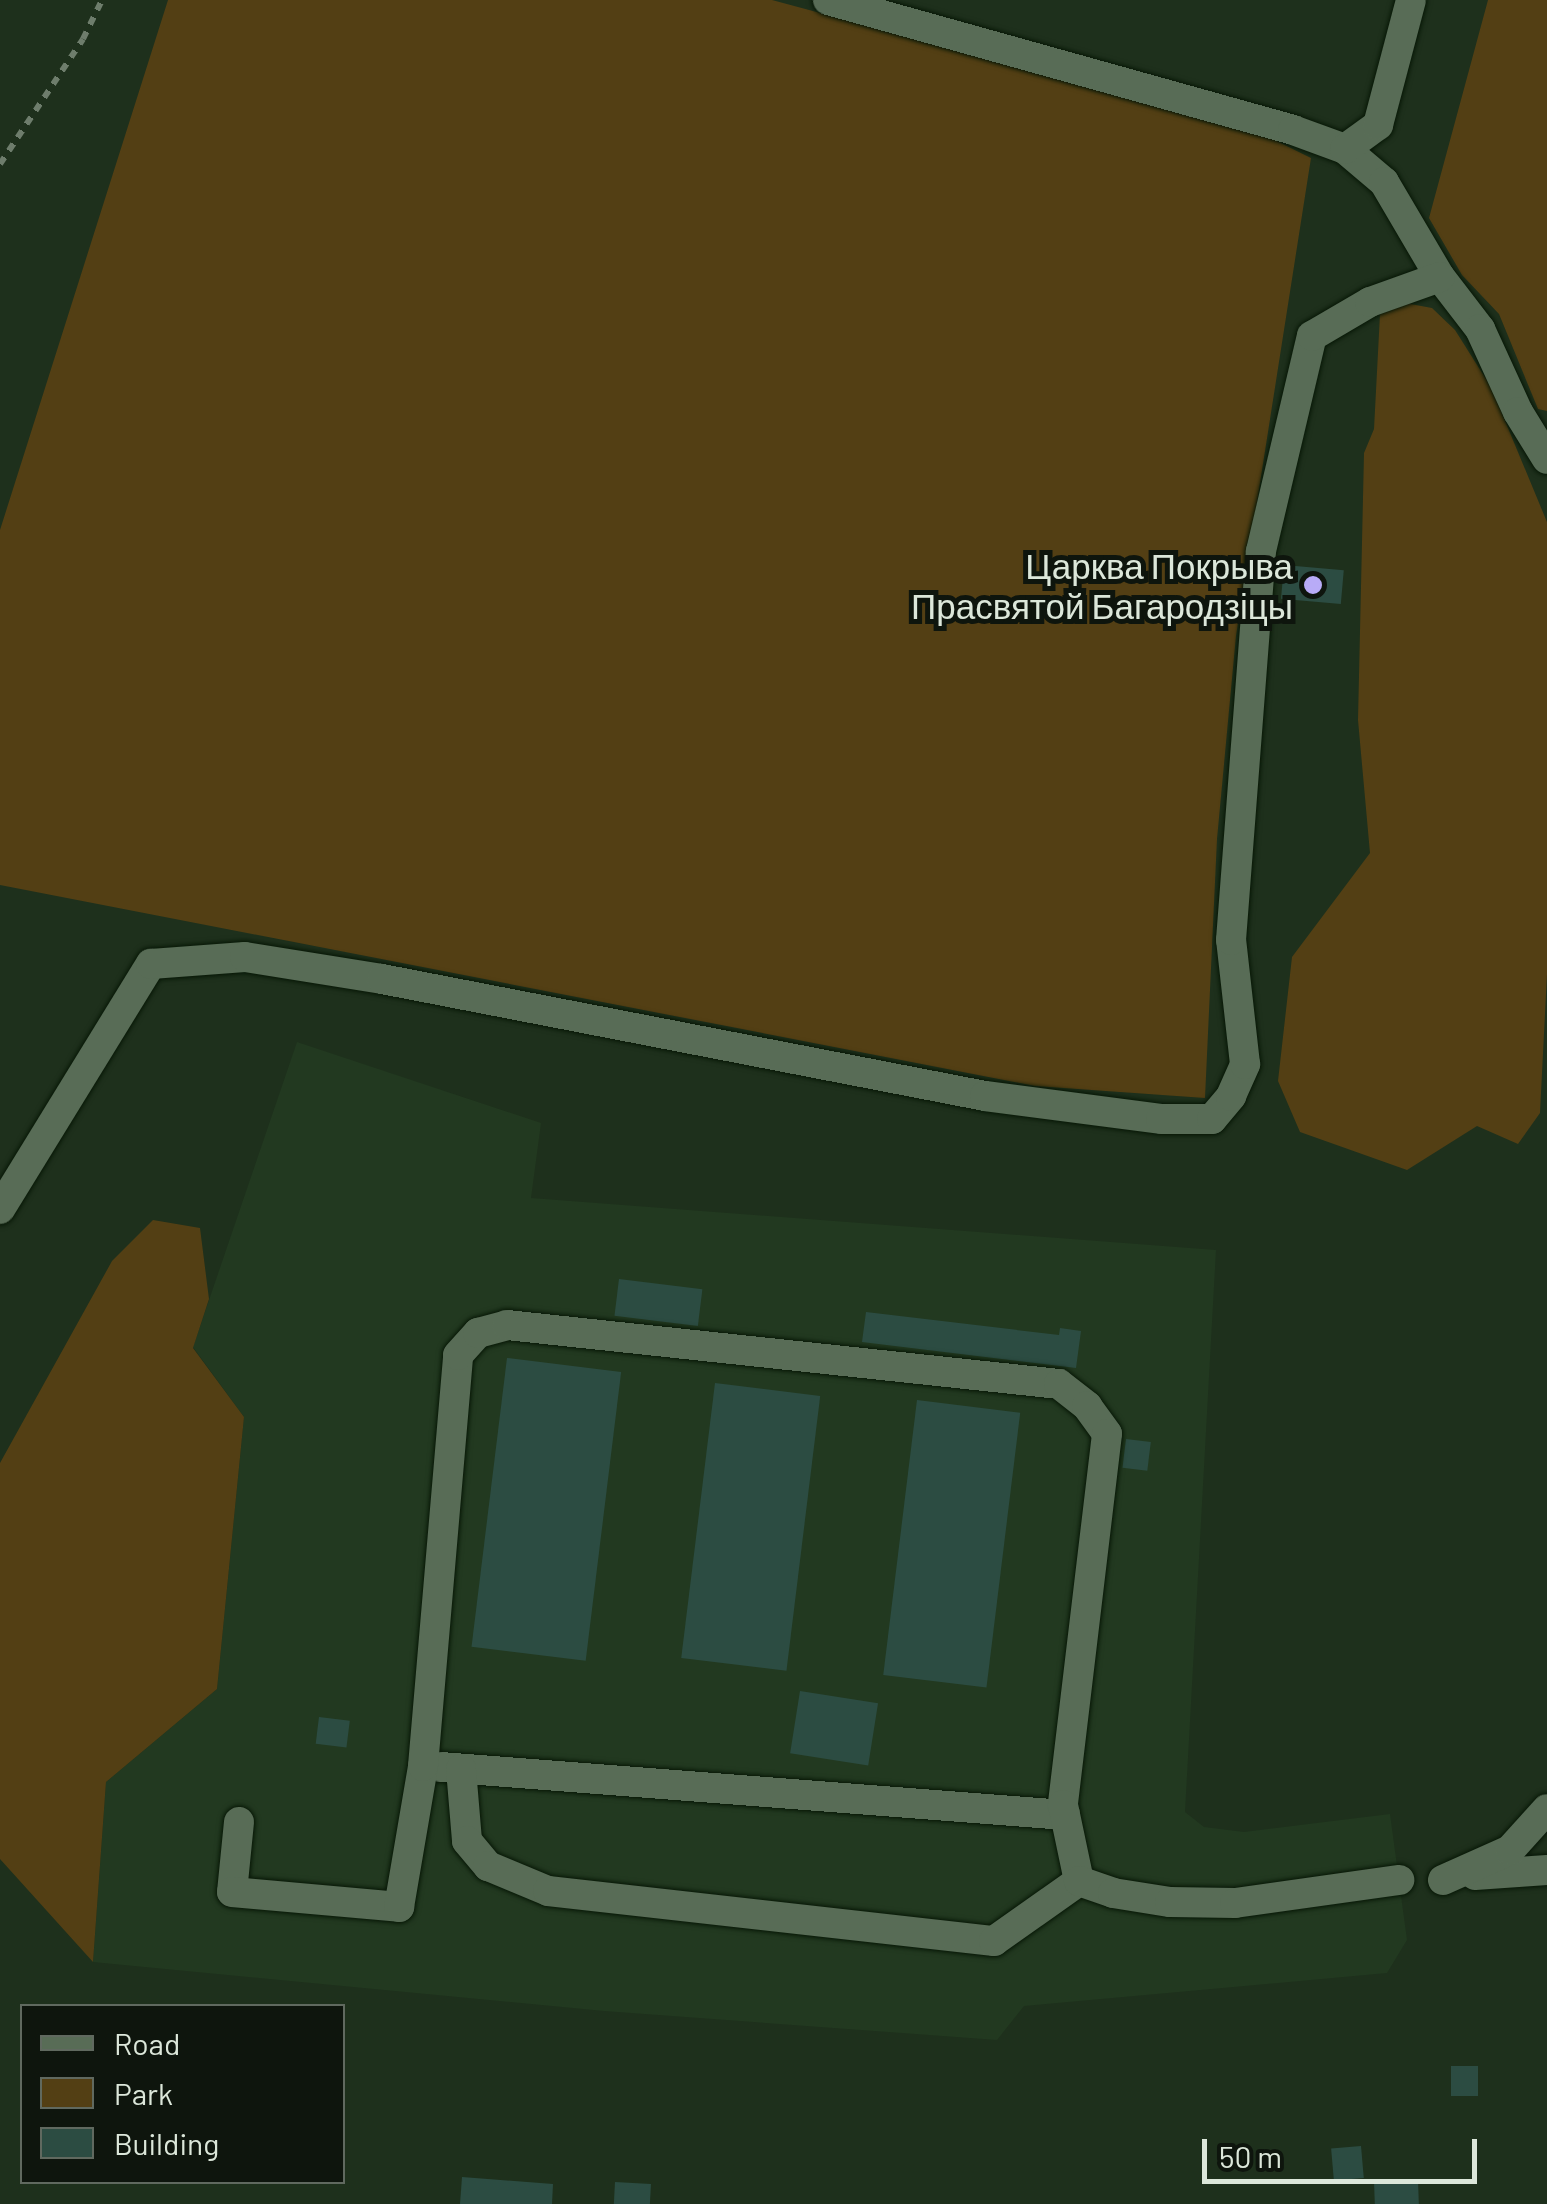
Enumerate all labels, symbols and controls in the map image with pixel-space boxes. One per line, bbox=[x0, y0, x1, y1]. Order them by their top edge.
place label: Царква Покрыва Прасвятой Багародзіцы bbox=[911, 544, 1293, 626]
marker: Царква Покрыва Прасвятой Багародзіцы bbox=[1302, 574, 1324, 596]
legend bbox=[20, 2004, 345, 2184]
text: Road bbox=[114, 2025, 180, 2061]
text: Park bbox=[114, 2075, 173, 2111]
scale bar bbox=[1207, 2119, 1482, 2181]
text: Building bbox=[114, 2125, 219, 2161]
text: 50 m bbox=[1219, 2138, 1282, 2174]

